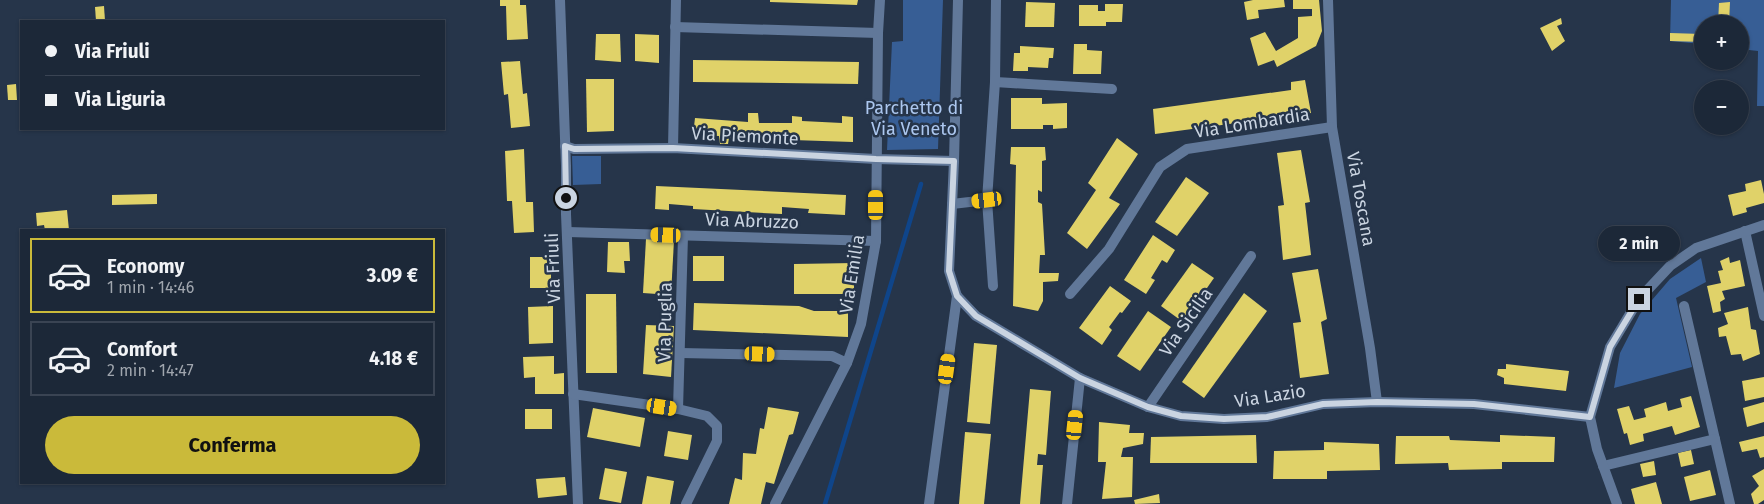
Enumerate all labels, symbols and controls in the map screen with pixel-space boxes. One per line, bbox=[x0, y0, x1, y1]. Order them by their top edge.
map controls bbox=[1694, 15, 1749, 135]
button: + bbox=[1694, 15, 1749, 70]
text: Via Friuli bbox=[75, 40, 150, 63]
button: − bbox=[1694, 80, 1749, 135]
text: Via Liguria bbox=[75, 88, 166, 111]
park label: Parchetto di Via Veneto bbox=[865, 97, 963, 140]
street label: Via Lombardia bbox=[1193, 103, 1311, 143]
street label: Via Piemonte bbox=[691, 122, 799, 150]
street label: Via Toscana bbox=[1342, 150, 1380, 248]
route start bbox=[555, 187, 577, 209]
car bbox=[868, 190, 883, 220]
car bbox=[971, 191, 1002, 209]
street label: Via Abruzzo bbox=[705, 208, 799, 234]
callout: 2 min bbox=[1598, 226, 1680, 262]
car bbox=[650, 227, 681, 243]
street label: Via Friuli bbox=[541, 232, 565, 304]
street label: Via Emilia bbox=[835, 233, 869, 315]
text: 2 min bbox=[1619, 234, 1659, 253]
icon: car bbox=[47, 253, 92, 298]
text: Economy bbox=[107, 255, 184, 278]
text: 3.09 € bbox=[367, 264, 418, 287]
text: 1 min · 14:46 bbox=[107, 278, 194, 297]
street label: Via Puglia bbox=[653, 282, 677, 362]
street label: Via Sicilia bbox=[1155, 284, 1217, 360]
route end bbox=[1628, 288, 1650, 310]
icon: car bbox=[47, 336, 92, 381]
text: Comfort bbox=[107, 338, 177, 361]
car bbox=[744, 346, 775, 362]
text: 4.18 € bbox=[369, 347, 418, 370]
car bbox=[937, 353, 956, 385]
text: 2 min · 14:47 bbox=[107, 361, 194, 380]
street label: Via Lazio bbox=[1233, 380, 1307, 412]
car bbox=[646, 397, 677, 417]
car bbox=[1065, 409, 1084, 441]
button: Conferma bbox=[45, 416, 420, 474]

